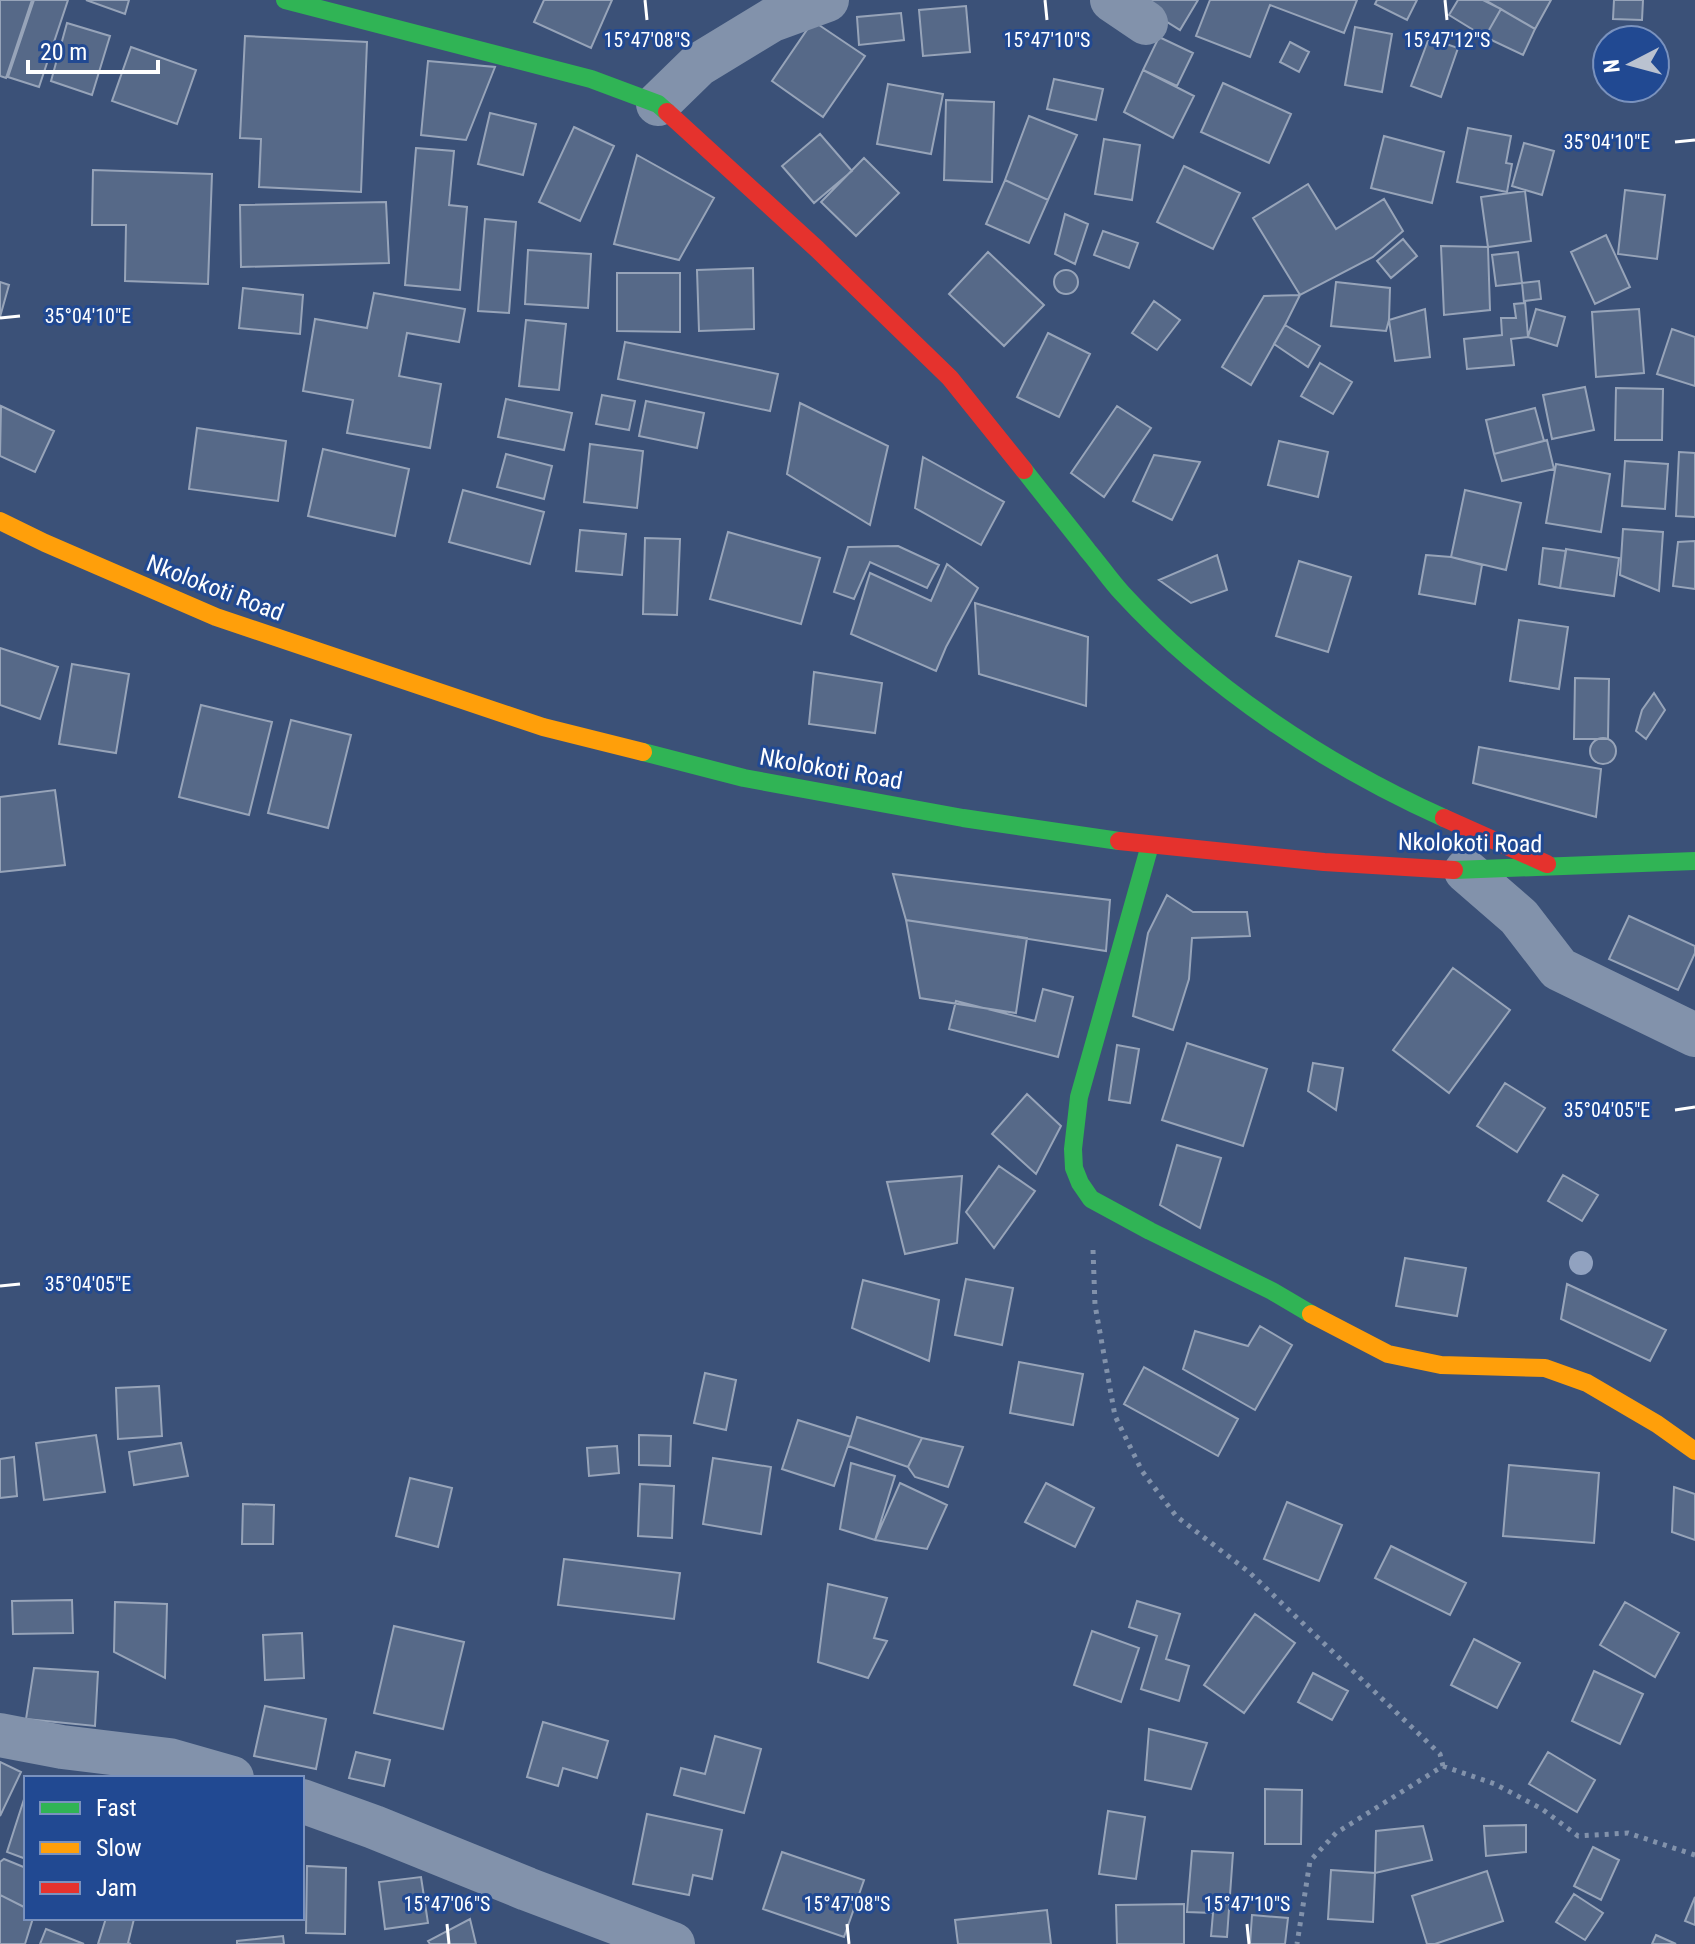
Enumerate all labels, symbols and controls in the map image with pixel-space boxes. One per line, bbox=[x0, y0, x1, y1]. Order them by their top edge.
scale bar bbox=[28, 24, 158, 74]
north arrow bbox=[1591, 24, 1671, 104]
text: 15°47'08"S bbox=[604, 28, 690, 52]
text: 15°47'10"S bbox=[1004, 28, 1090, 52]
text: 15°47'12"S bbox=[1404, 28, 1490, 52]
text: 20 m bbox=[40, 38, 87, 66]
text: N bbox=[1598, 58, 1625, 74]
text: 35°04'10"E bbox=[1564, 130, 1650, 154]
text: 35°04'10"E bbox=[45, 304, 131, 328]
street label: Nkolokoti Road bbox=[143, 549, 287, 627]
street label: Nkolokoti Road bbox=[757, 743, 905, 795]
street label: Nkolokoti Road bbox=[1398, 828, 1542, 858]
text: 35°04'05"E bbox=[1564, 1098, 1650, 1122]
text: 35°04'05"E bbox=[45, 1272, 131, 1296]
legend bbox=[24, 1776, 304, 1920]
text: Fast bbox=[96, 1794, 137, 1822]
text: Slow bbox=[96, 1834, 142, 1862]
text: Jam bbox=[96, 1874, 137, 1902]
text: 15°47'06"S bbox=[404, 1892, 490, 1916]
text: 15°47'08"S bbox=[804, 1892, 890, 1916]
text: 15°47'10"S bbox=[1204, 1892, 1290, 1916]

